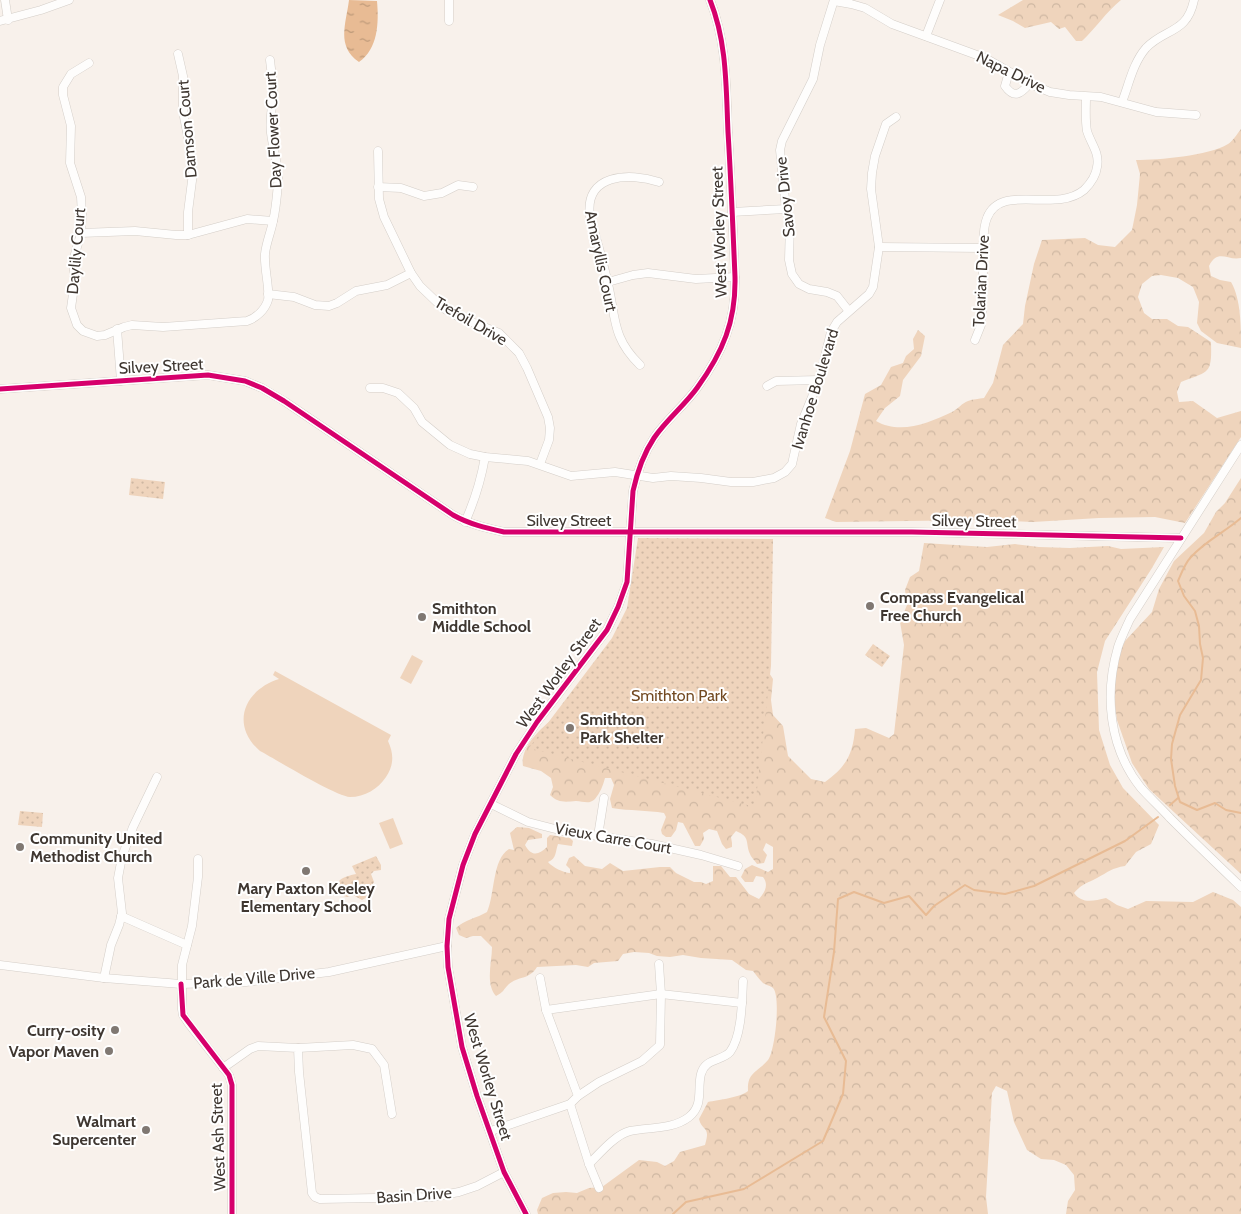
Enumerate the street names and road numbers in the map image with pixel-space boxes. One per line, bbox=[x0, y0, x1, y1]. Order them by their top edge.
street label: Napa Drive bbox=[973, 47, 1049, 97]
street label: Day Flower Court bbox=[260, 71, 286, 189]
street label: Damson Court bbox=[173, 79, 201, 179]
street label: Savoy Drive bbox=[771, 156, 799, 238]
street label: West Worley Street bbox=[707, 165, 731, 298]
street label: Daylily Court bbox=[63, 206, 89, 295]
street label: Amaryllis Court bbox=[581, 209, 621, 314]
street label: Tolarian Drive bbox=[969, 235, 993, 327]
street label: Trefoil Drive bbox=[431, 293, 511, 349]
street label: Ivanhoe Boulevard bbox=[788, 326, 842, 452]
street label: Silvey Street bbox=[118, 354, 205, 378]
street label: Silvey Street bbox=[527, 511, 612, 530]
street label: Silvey Street bbox=[931, 511, 1017, 531]
street label: West Worley Street bbox=[513, 614, 606, 732]
street label: Vieux Carre Court bbox=[553, 818, 673, 858]
street label: Park de Ville Drive bbox=[192, 963, 316, 993]
street label: West Worley Street bbox=[460, 1011, 516, 1143]
street label: West Ash Street bbox=[207, 1082, 229, 1191]
street label: Basin Drive bbox=[376, 1183, 452, 1207]

